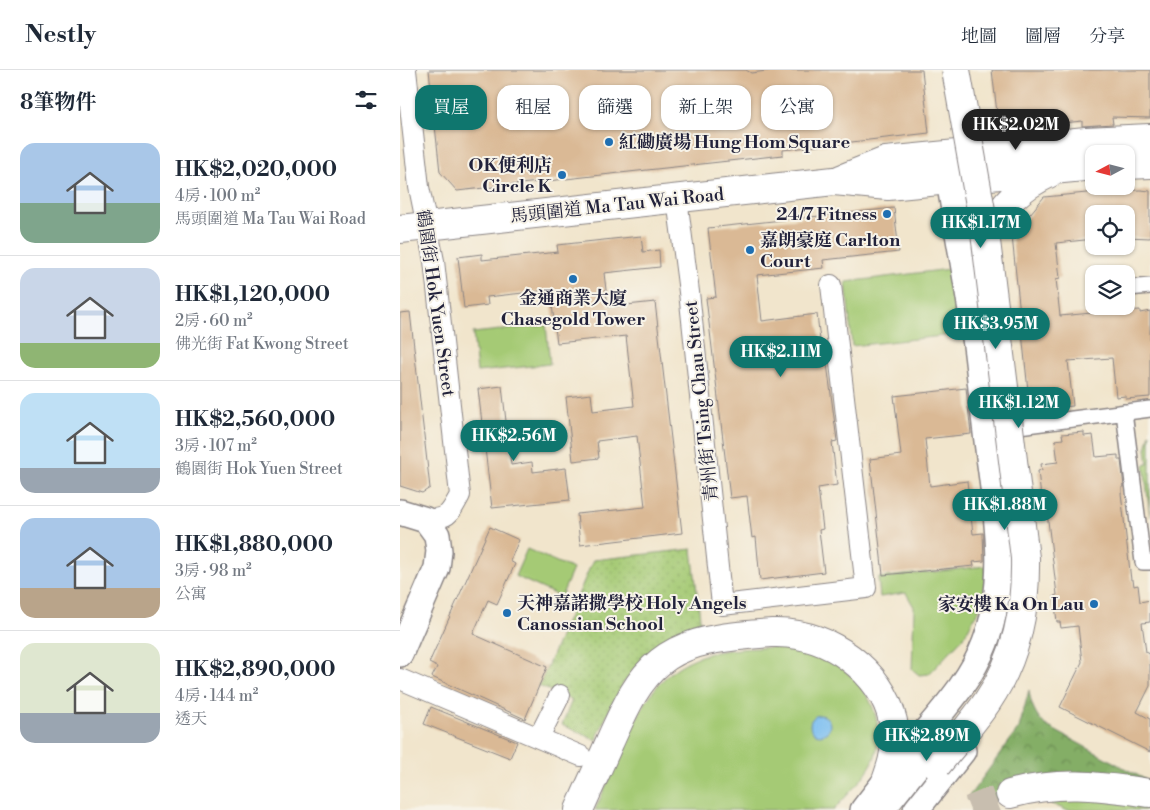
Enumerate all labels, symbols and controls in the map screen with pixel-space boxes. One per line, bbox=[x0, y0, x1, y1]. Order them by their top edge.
text: Nestly bbox=[25, 20, 96, 50]
text: 地圖 bbox=[961, 25, 997, 48]
text: 圖層 bbox=[1025, 25, 1061, 48]
text: 分享 bbox=[1089, 25, 1125, 48]
chip: 買屋 bbox=[415, 85, 487, 130]
chip: 租屋 bbox=[497, 85, 569, 130]
chip: 篩選 bbox=[579, 85, 651, 130]
chip: 新上架 bbox=[661, 85, 751, 130]
chip: 公寓 bbox=[761, 85, 833, 130]
icon: filters bbox=[352, 86, 380, 114]
text: 8筆物件 bbox=[20, 90, 96, 116]
pin: HK$2.02M bbox=[964, 108, 1068, 151]
text: HK$2.02M bbox=[973, 115, 1059, 135]
place label: 紅磡廣場 Hung Hom Square bbox=[619, 131, 850, 154]
marker: 紅磡廣場 Hung Hom Square bbox=[603, 136, 615, 148]
north arrow bbox=[1085, 145, 1135, 195]
map controls bbox=[1085, 145, 1135, 315]
place label: OK便利店 Circle K bbox=[469, 154, 552, 198]
text: HK$2,020,000 bbox=[175, 157, 337, 183]
icon: home bbox=[60, 163, 120, 223]
marker: OK便利店 Circle K bbox=[556, 169, 568, 181]
street label: 馬頭圍道 Ma Tau Wai Road bbox=[509, 183, 726, 228]
text: 4房 · 100 m² bbox=[175, 186, 260, 206]
place label: 24/7 Fitness bbox=[776, 203, 877, 226]
button: locate bbox=[1085, 205, 1135, 255]
pin: HK$1.17M bbox=[929, 206, 1033, 249]
street label: 鶴園街 Hok Yuen Street bbox=[411, 208, 460, 399]
marker: 24/7 Fitness bbox=[881, 208, 893, 220]
text: 馬頭圍道 Ma Tau Wai Road bbox=[175, 209, 366, 229]
text: HK$1.17M bbox=[941, 213, 1021, 233]
place label: 嘉朗豪庭 Carlton Court bbox=[760, 229, 900, 273]
marker: 嘉朗豪庭 Carlton Court bbox=[744, 244, 756, 256]
button: layers bbox=[1085, 265, 1135, 315]
marker: 金通商業大廈 Chasegold Tower bbox=[567, 273, 579, 285]
text: HK$1,120,000 bbox=[175, 282, 330, 308]
place label: 金通商業大廈 Chasegold Tower bbox=[501, 287, 645, 331]
icon: home bbox=[60, 288, 120, 348]
street label: 青州街 Tsing Chau Street bbox=[679, 299, 723, 503]
pin: HK$3.95M bbox=[944, 308, 1048, 350]
text: 2房 · 60 m² bbox=[175, 311, 253, 331]
text: HK$3.95M bbox=[954, 314, 1038, 334]
text: 佛光街 Fat Kwong Street bbox=[175, 334, 349, 354]
pin: HK$2.11M bbox=[729, 336, 833, 378]
text: HK$2.11M bbox=[741, 342, 821, 362]
pin: HK$1.12M bbox=[967, 386, 1071, 429]
text: HK$1.12M bbox=[979, 393, 1059, 413]
text: HK$2,560,000 bbox=[175, 407, 335, 433]
icon: home bbox=[60, 413, 120, 473]
pin: HK$2.56M bbox=[462, 420, 566, 462]
text: HK$2.56M bbox=[472, 426, 556, 446]
text: 3房 · 107 m² bbox=[175, 436, 257, 456]
text: 鶴園街 Hok Yuen Street bbox=[175, 459, 343, 479]
pin: HK$1.88M bbox=[953, 488, 1057, 531]
text: HK$1.88M bbox=[963, 495, 1047, 515]
text: HK$1,880,000 bbox=[175, 532, 333, 558]
icon: home bbox=[60, 538, 120, 598]
text: 3房 · 98 m² bbox=[175, 561, 252, 581]
text: 公寓 bbox=[175, 584, 207, 604]
place label: 天神嘉諾撒學校 Holy Angels Canossian School bbox=[517, 592, 747, 636]
place label: 家安樓 Ka On Lau bbox=[938, 593, 1084, 616]
marker: 家安樓 Ka On Lau bbox=[1088, 598, 1100, 610]
marker: 天神嘉諾撒學校 Holy Angels Canossian School bbox=[501, 607, 513, 619]
text: HK$2,890,000 bbox=[175, 657, 336, 683]
icon: home bbox=[60, 663, 120, 723]
text: 4房 · 144 m² bbox=[175, 686, 258, 706]
text: 透天 bbox=[175, 709, 207, 729]
pin: HK$2.89M bbox=[875, 720, 979, 762]
text: HK$2.89M bbox=[884, 726, 970, 746]

